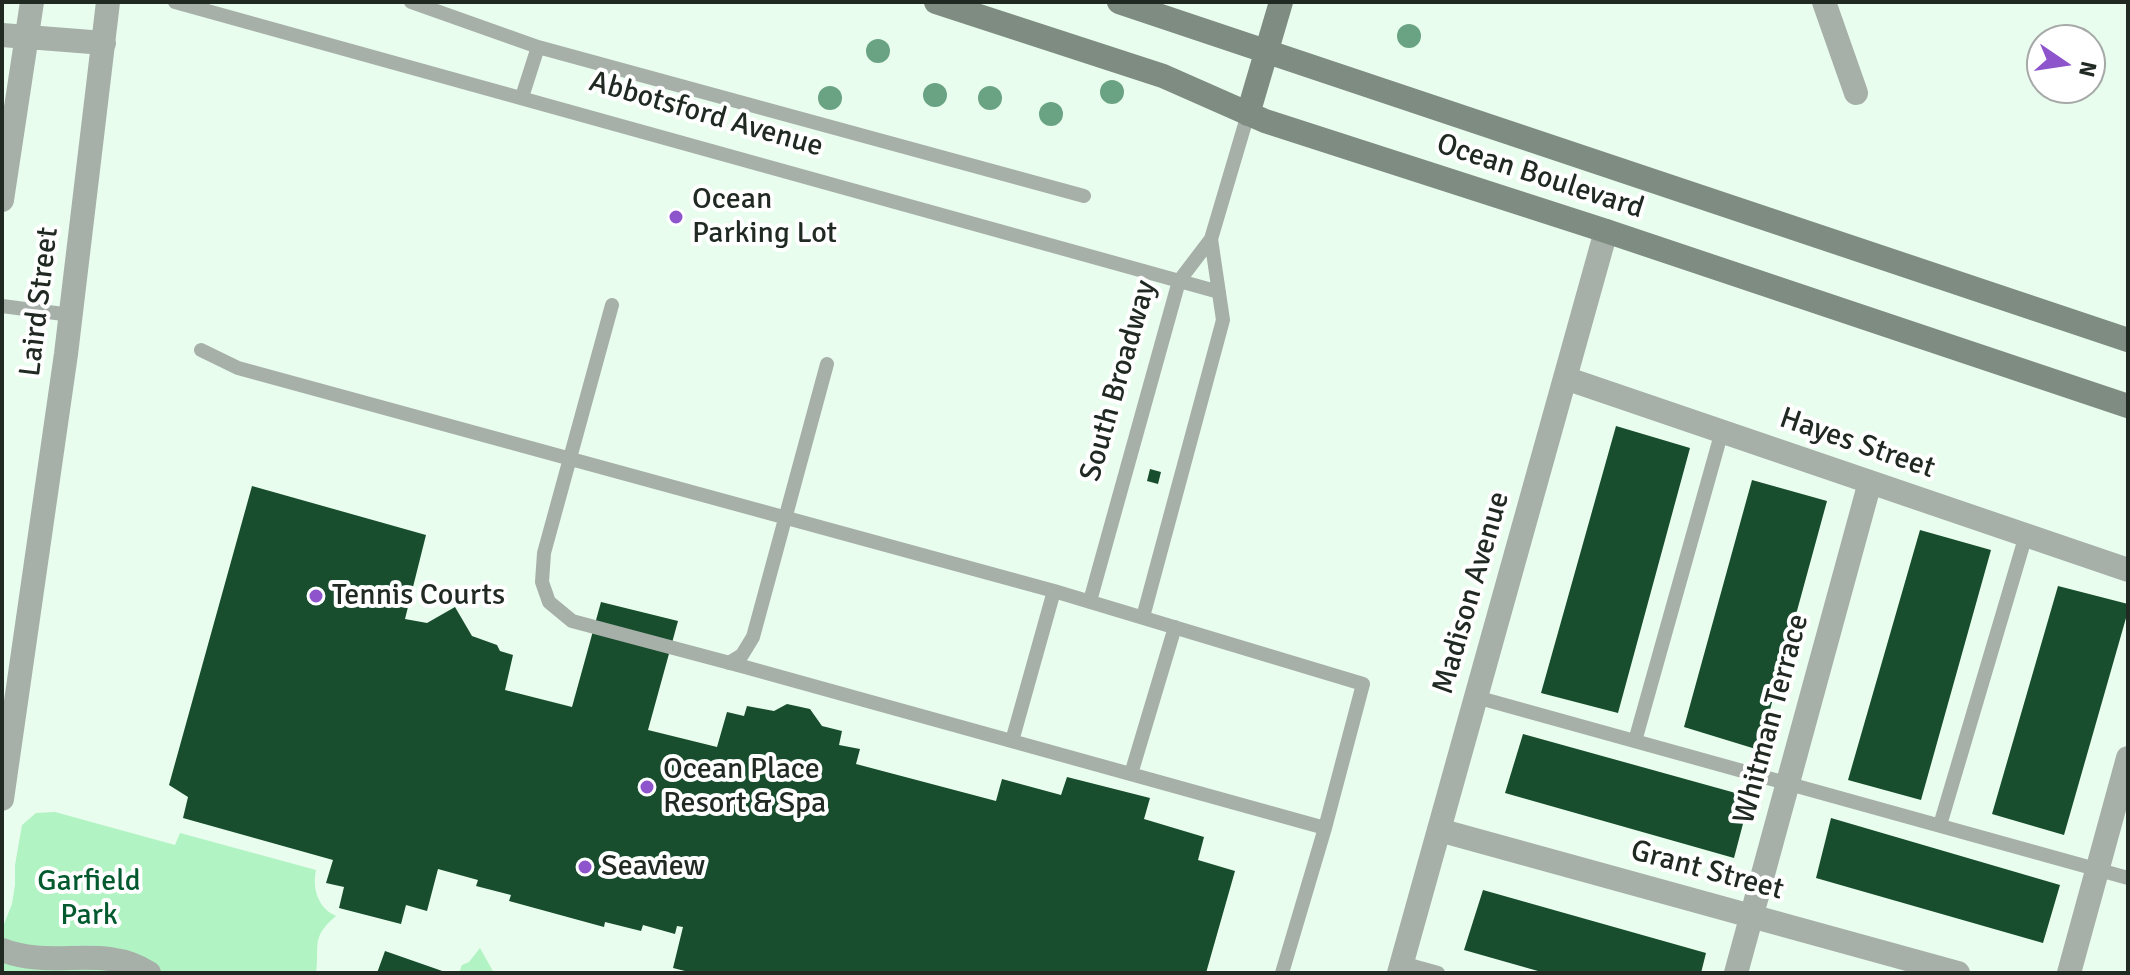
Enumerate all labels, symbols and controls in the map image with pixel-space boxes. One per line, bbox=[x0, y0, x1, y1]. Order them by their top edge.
north arrow bbox=[2026, 24, 2106, 104]
text: N bbox=[2073, 59, 2103, 80]
street label: Abbotsford Avenue bbox=[585, 64, 827, 166]
street label: Ocean Boulevard bbox=[1432, 127, 1648, 227]
place label: Ocean Parking Lot bbox=[692, 182, 837, 252]
marker: Ocean Parking Lot bbox=[667, 208, 685, 226]
street label: Laird Street bbox=[13, 225, 67, 379]
street label: South Broadway bbox=[1073, 276, 1165, 486]
street label: Hayes Street bbox=[1775, 401, 1939, 487]
street label: Madison Avenue bbox=[1426, 488, 1518, 698]
place label: Tennis Courts bbox=[332, 578, 505, 614]
marker: Tennis Courts bbox=[307, 587, 325, 605]
street label: Whitman Terrace bbox=[1727, 610, 1817, 828]
place label: Ocean Place Resort & Spa bbox=[663, 752, 826, 822]
marker: Ocean Place Resort & Spa bbox=[638, 778, 656, 796]
street label: Grant Street bbox=[1627, 833, 1787, 909]
place label: Seaview bbox=[601, 849, 705, 885]
marker: Seaview bbox=[576, 858, 594, 876]
park label: Garfield Park bbox=[37, 864, 141, 934]

